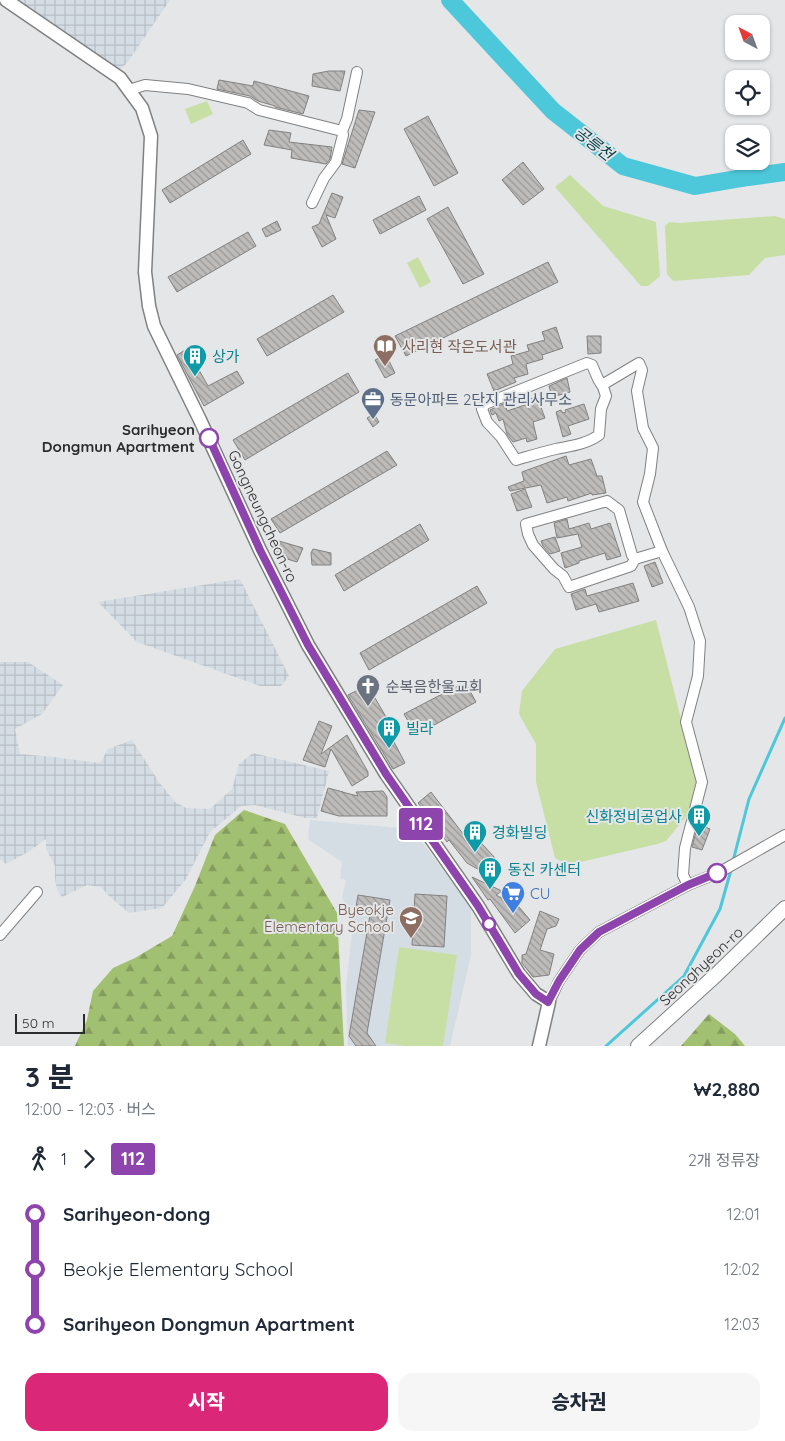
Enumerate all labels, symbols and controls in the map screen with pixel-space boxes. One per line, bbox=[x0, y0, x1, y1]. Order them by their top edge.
north arrow bbox=[725, 15, 770, 60]
map controls bbox=[725, 15, 770, 170]
button: locate bbox=[725, 70, 770, 115]
water label: 공릉천 bbox=[570, 122, 619, 166]
button: layers bbox=[725, 125, 770, 170]
library icon: 사리현 작은도서관 bbox=[372, 333, 398, 367]
place label: 사리현 작은도서관 bbox=[402, 337, 517, 356]
building icon: 상가 bbox=[182, 343, 208, 377]
place label: 상가 bbox=[212, 347, 240, 366]
office icon: 동문아파트 2단지 관리사무소 bbox=[360, 386, 386, 420]
place label: 동문아파트 2단지 관리사무소 bbox=[390, 390, 572, 409]
place label: Sarihyeon Dongmun Apartment bbox=[42, 420, 195, 456]
marker: Sarihyeon Dongmun Apartment bbox=[199, 428, 219, 448]
street label: Gongneungcheon-ro bbox=[224, 447, 302, 585]
church icon: 순복음한울교회 bbox=[355, 673, 381, 707]
place label: 순복음한울교회 bbox=[386, 677, 483, 696]
building icon: 빌라 bbox=[376, 715, 402, 749]
place label: 빌라 bbox=[406, 719, 434, 738]
building icon: 신화정비공업사 bbox=[686, 803, 712, 837]
place label: 신화정비공업사 bbox=[585, 807, 682, 826]
line badge: 112 bbox=[392, 808, 450, 840]
text: 112 bbox=[409, 812, 433, 835]
building icon: 경화빌딩 bbox=[462, 819, 488, 853]
place label: 경화빌딩 bbox=[492, 823, 547, 842]
building icon: 동진 카센터 bbox=[477, 856, 503, 890]
place label: 동진 카센터 bbox=[508, 860, 581, 879]
unlabelled marker bbox=[707, 863, 727, 883]
supermarket icon: CU bbox=[500, 880, 526, 914]
place label: CU bbox=[530, 884, 551, 903]
place label: Byeokje Elementary School bbox=[264, 900, 394, 936]
school or university icon: Byeokje Elementary School bbox=[398, 905, 424, 939]
unlabelled marker bbox=[482, 917, 496, 931]
street label: Seonghyeon-ro bbox=[655, 922, 747, 1010]
scale bar bbox=[15, 1011, 85, 1034]
text: 50 m bbox=[22, 1014, 55, 1032]
text: 3 분 bbox=[25, 1059, 74, 1094]
text: ₩2,880 bbox=[694, 1077, 760, 1101]
text: 12:00 – 12:03 · 버스 bbox=[25, 1099, 156, 1119]
icon: walk bbox=[25, 1145, 53, 1173]
icon: forward bbox=[75, 1145, 103, 1173]
text: 112 bbox=[121, 1147, 145, 1170]
text: 1 bbox=[61, 1149, 67, 1169]
text: 2개 정류장 bbox=[688, 1150, 760, 1170]
text: Sarihyeon-dong bbox=[63, 1202, 210, 1226]
text: 12:01 bbox=[727, 1204, 760, 1224]
text: Beokje Elementary School bbox=[63, 1257, 293, 1281]
text: 12:02 bbox=[724, 1259, 760, 1279]
text: Sarihyeon Dongmun Apartment bbox=[63, 1312, 355, 1336]
text: 12:03 bbox=[724, 1314, 760, 1334]
button: 시작 bbox=[25, 1373, 388, 1431]
button: 승차권 bbox=[398, 1373, 760, 1431]

